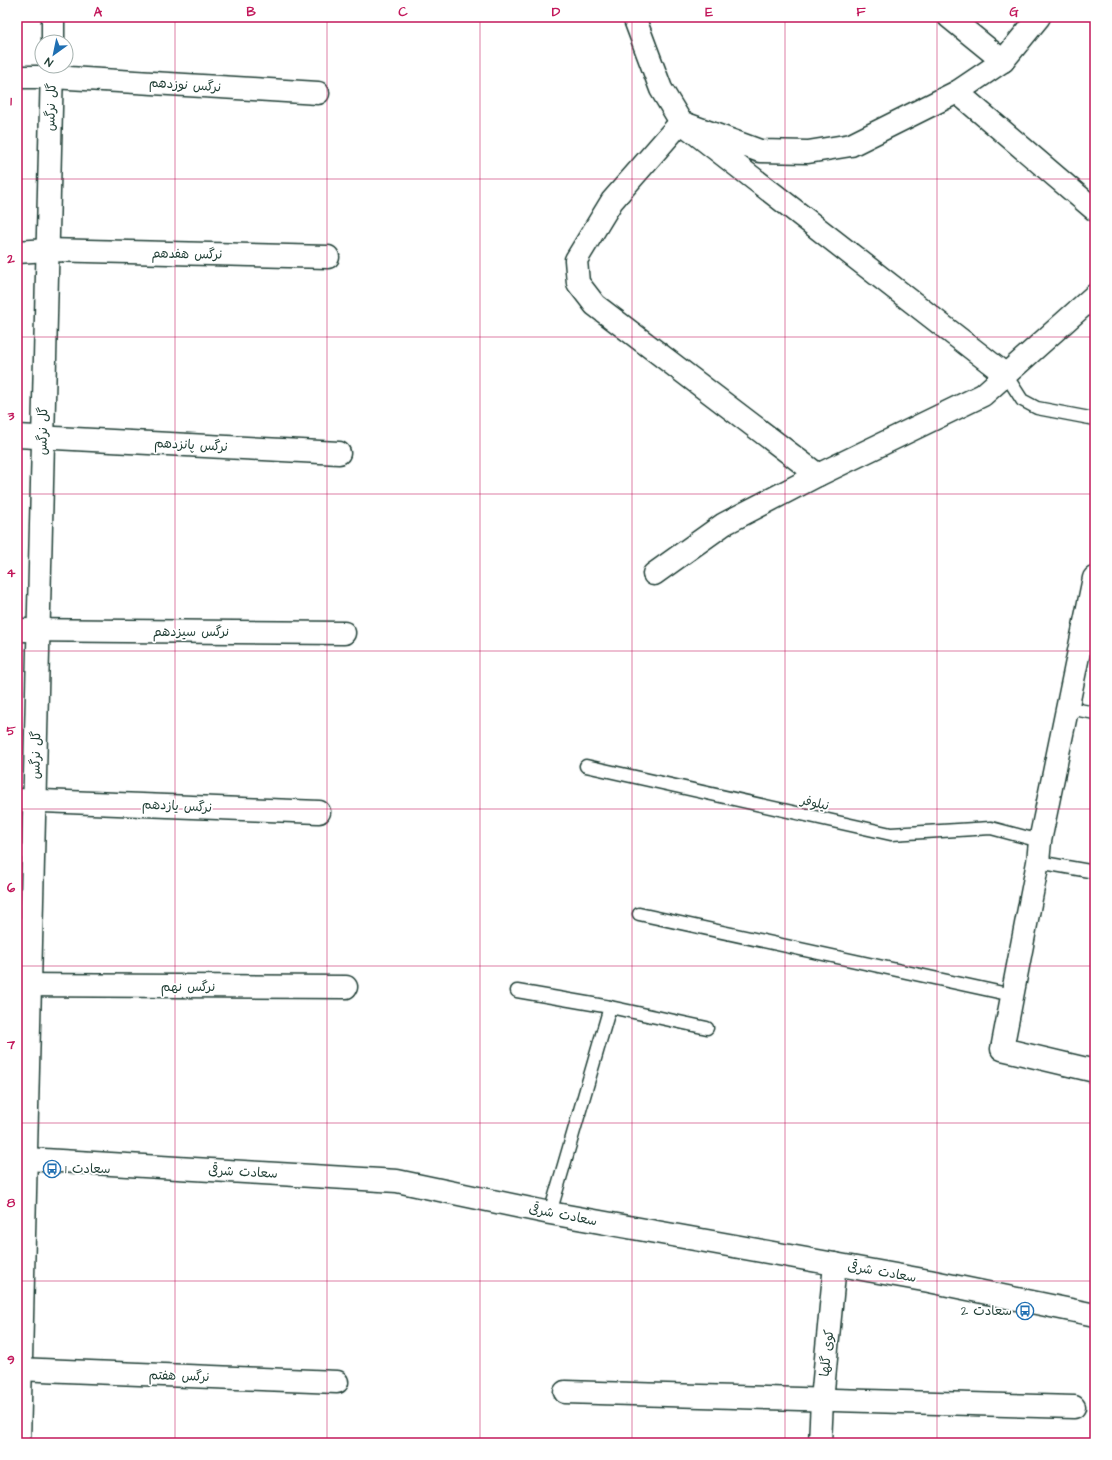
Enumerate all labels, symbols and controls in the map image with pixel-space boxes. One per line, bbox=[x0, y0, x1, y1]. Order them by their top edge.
text: A bbox=[94, 3, 103, 21]
text: B bbox=[246, 3, 256, 21]
text: C bbox=[398, 3, 408, 21]
text: D bbox=[552, 3, 561, 21]
text: E bbox=[705, 3, 713, 21]
text: F bbox=[856, 3, 866, 21]
text: G bbox=[1009, 3, 1019, 21]
north arrow bbox=[34, 34, 74, 74]
text: N bbox=[42, 54, 56, 70]
street label: نرگس نوزدهم bbox=[148, 74, 222, 97]
street label: گل نرگس bbox=[41, 82, 61, 131]
text: 1 bbox=[10, 92, 12, 110]
street label: نرگس هفدهم bbox=[151, 244, 222, 265]
text: 2 bbox=[6, 250, 15, 268]
street label: گل نرگس bbox=[34, 406, 52, 455]
text: 3 bbox=[7, 407, 15, 425]
street label: نرگس پانزدهم bbox=[154, 434, 228, 457]
text: 4 bbox=[7, 564, 16, 582]
street label: نرگس سیزدهم bbox=[153, 623, 229, 642]
text: 5 bbox=[6, 722, 16, 740]
street label: گل نرگس bbox=[27, 730, 45, 779]
street label: نیلوفر bbox=[798, 791, 831, 815]
street label: نرگس یازدهم bbox=[142, 795, 212, 818]
text: 6 bbox=[7, 879, 16, 897]
street label: نرگس نهم bbox=[161, 978, 215, 997]
text: 7 bbox=[6, 1036, 16, 1054]
bus stop icon: سعادت 1 bbox=[42, 1159, 62, 1179]
place label: سعادت 1 bbox=[65, 1160, 111, 1178]
street label: سعادت شرقی bbox=[208, 1161, 278, 1183]
text: 8 bbox=[7, 1194, 16, 1212]
street label: سعادت شرقی bbox=[527, 1200, 599, 1230]
street label: سعادت شرقی bbox=[846, 1257, 918, 1287]
bus stop icon: سعادت 2 bbox=[1015, 1301, 1035, 1321]
place label: سعادت 2 bbox=[961, 1302, 1012, 1320]
street label: کوی گلها bbox=[816, 1328, 838, 1377]
text: 9 bbox=[7, 1351, 15, 1369]
street label: نرگس هفتم bbox=[148, 1366, 210, 1387]

